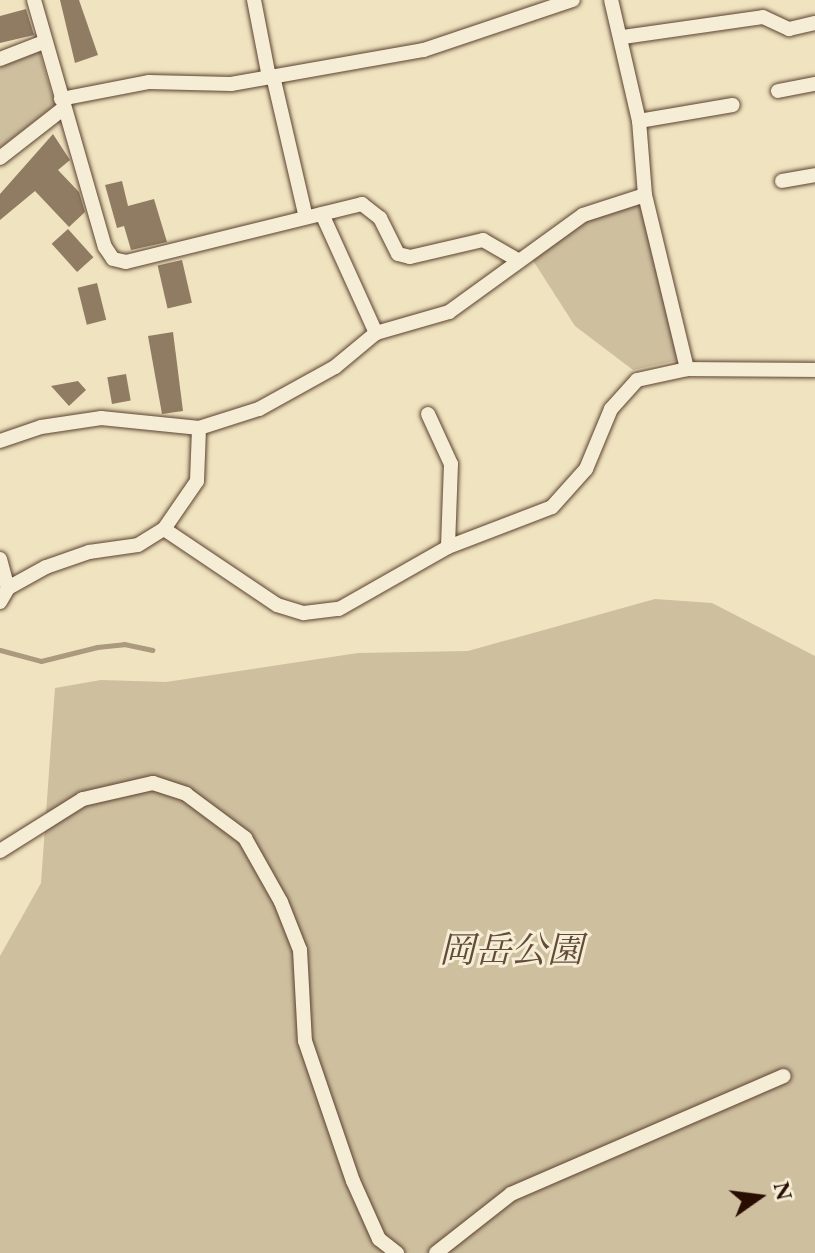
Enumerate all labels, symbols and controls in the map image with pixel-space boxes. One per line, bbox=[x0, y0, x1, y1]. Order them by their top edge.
park label: 岡岳公園 bbox=[439, 928, 583, 972]
north arrow bbox=[719, 1157, 799, 1237]
text: N bbox=[767, 1179, 799, 1203]

